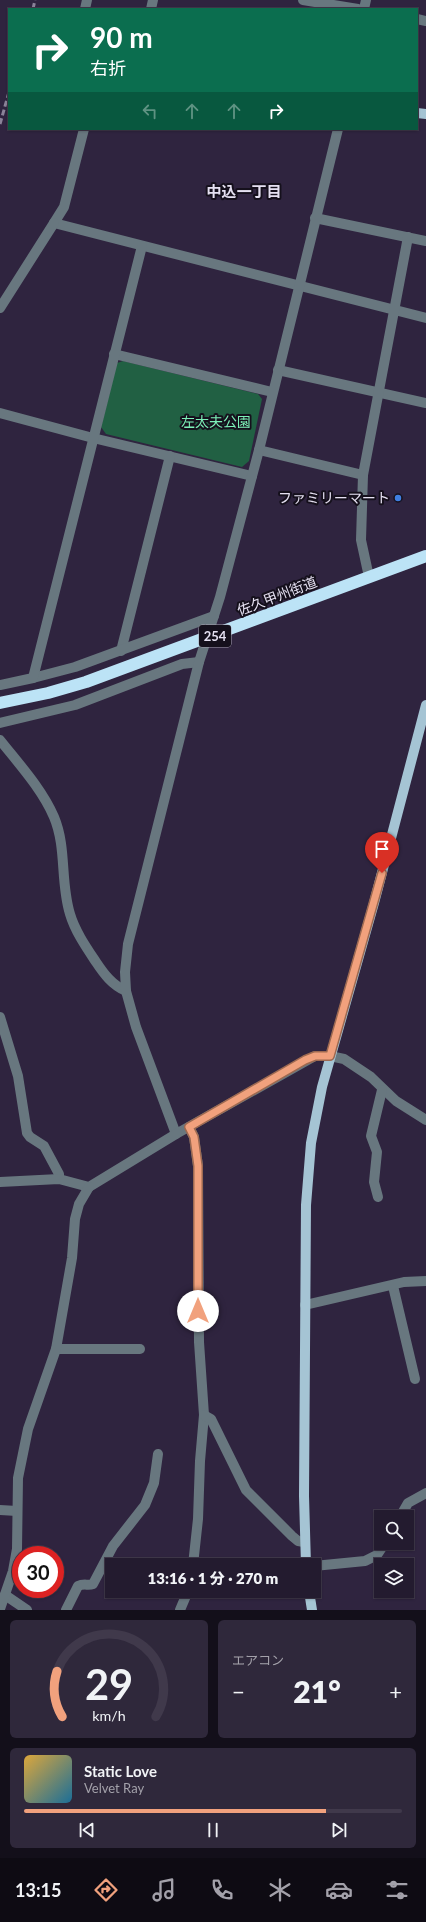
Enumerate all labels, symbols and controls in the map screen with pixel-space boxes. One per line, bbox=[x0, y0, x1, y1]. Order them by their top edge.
text: 90 m bbox=[90, 20, 153, 54]
icon: right bbox=[24, 24, 76, 76]
text: 右折 bbox=[90, 57, 126, 79]
icon: left bbox=[139, 100, 161, 122]
icon: ahead bbox=[181, 100, 203, 122]
icon: ahead bbox=[223, 100, 245, 122]
icon: right bbox=[265, 100, 287, 122]
district label: 中込一丁目 bbox=[206, 182, 282, 200]
park label: 左太夫公園 bbox=[181, 413, 251, 430]
place label: ファミリーマート bbox=[278, 489, 390, 506]
marker: ファミリーマート bbox=[393, 493, 403, 503]
street label: 佐久甲州街道 bbox=[235, 573, 319, 619]
road number: 254 bbox=[199, 625, 231, 647]
pin bbox=[365, 832, 399, 873]
icon: arrive bbox=[371, 838, 393, 860]
position arrow bbox=[177, 1290, 219, 1332]
map controls bbox=[374, 1510, 414, 1598]
button: search bbox=[374, 1510, 414, 1550]
speed limit sign: 30 bbox=[12, 1546, 64, 1598]
button: layers bbox=[374, 1558, 414, 1598]
text: 13:16 · 1 分 · 270 m bbox=[148, 1569, 278, 1587]
text: エアコン bbox=[232, 1652, 284, 1668]
text: 29 bbox=[85, 1659, 133, 1709]
text: 21° bbox=[293, 1673, 341, 1709]
text: − bbox=[232, 1678, 245, 1705]
text: + bbox=[389, 1678, 402, 1705]
text: km/h bbox=[92, 1707, 126, 1724]
text: Static Love bbox=[84, 1762, 157, 1780]
text: Velvet Ray bbox=[84, 1780, 144, 1796]
icon: previous bbox=[76, 1819, 98, 1841]
icon: pause bbox=[202, 1819, 224, 1841]
icon: next bbox=[328, 1819, 350, 1841]
icon: directions bbox=[92, 1876, 120, 1904]
icon: music bbox=[150, 1876, 178, 1904]
icon: phone bbox=[208, 1876, 236, 1904]
icon: climate bbox=[266, 1876, 294, 1904]
icon: car bbox=[325, 1876, 353, 1904]
icon: filters bbox=[383, 1876, 411, 1904]
text: 13:15 bbox=[15, 1879, 62, 1901]

